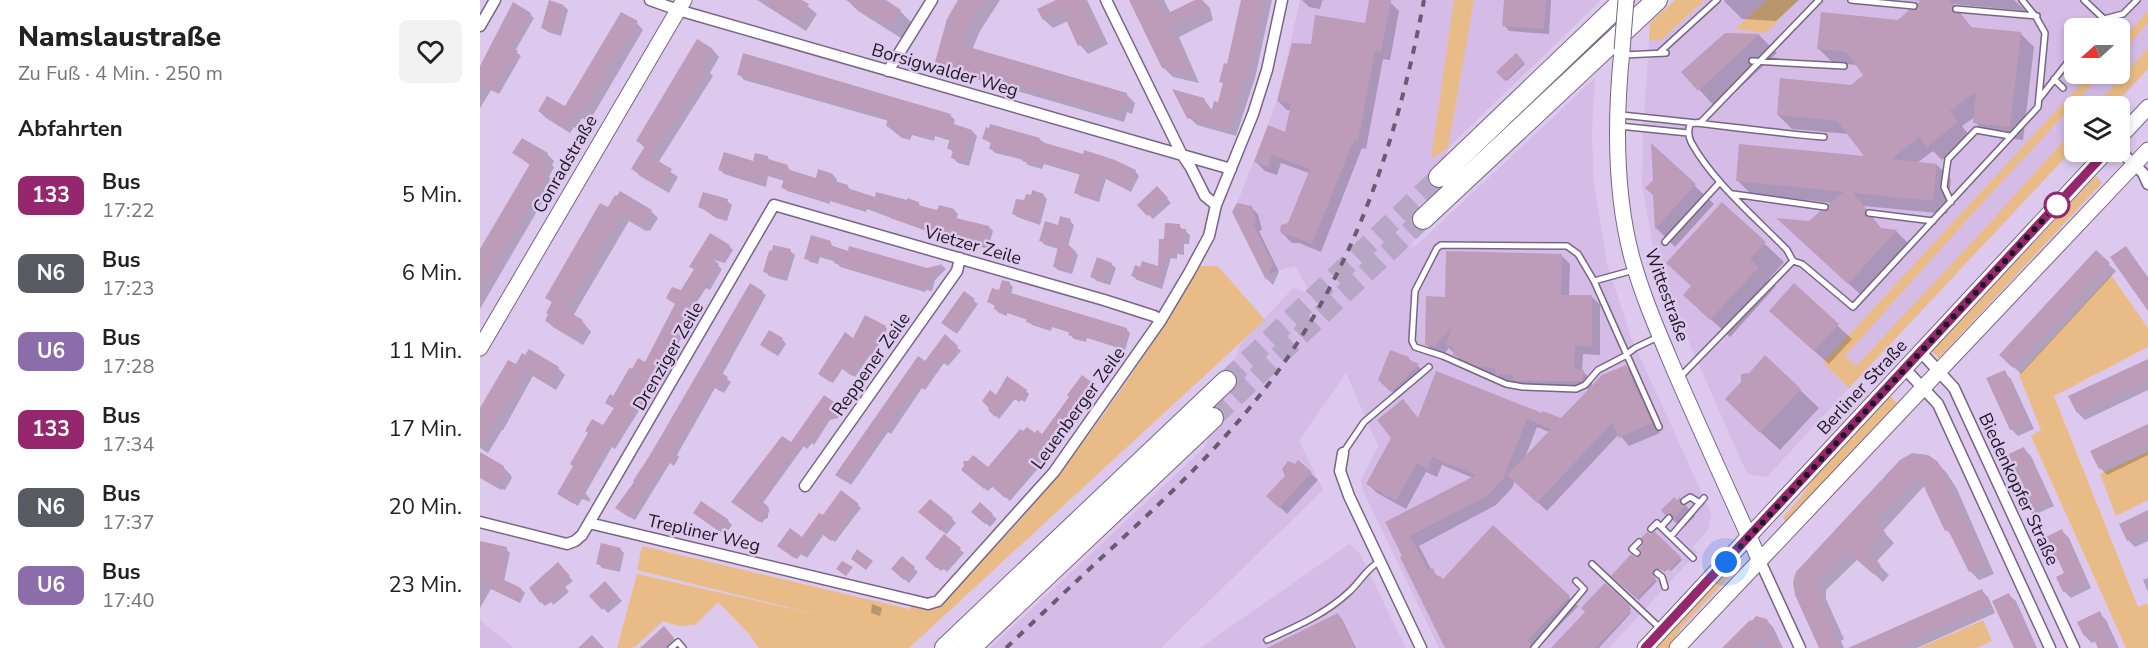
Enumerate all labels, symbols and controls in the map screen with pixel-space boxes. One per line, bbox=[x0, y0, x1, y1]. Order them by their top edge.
text: Namslaustraße bbox=[18, 18, 221, 56]
north arrow bbox=[2064, 18, 2130, 84]
map controls bbox=[2064, 18, 2130, 162]
button: heart bbox=[399, 20, 462, 83]
street label: Borsigwalder Weg bbox=[869, 38, 1021, 102]
text: Zu Fuß · 4 Min. · 250 m bbox=[18, 60, 223, 87]
button: layers bbox=[2064, 96, 2130, 162]
street label: Conradstraße bbox=[527, 111, 603, 217]
text: Abfahrten bbox=[18, 114, 123, 144]
text: Bus bbox=[102, 167, 141, 197]
text: 5 Min. bbox=[402, 180, 462, 210]
text: 133 bbox=[32, 181, 70, 209]
unlabelled marker bbox=[2044, 192, 2070, 218]
text: 17:22 bbox=[102, 197, 155, 224]
street label: Vietzer Zeile bbox=[921, 219, 1024, 270]
text: Bus bbox=[102, 245, 141, 275]
street label: Wittestraße bbox=[1639, 245, 1695, 345]
text: 6 Min. bbox=[402, 258, 462, 288]
text: N6 bbox=[37, 259, 65, 287]
text: 17:23 bbox=[102, 275, 155, 302]
street label: Drenziger Zeile bbox=[627, 297, 709, 415]
street label: Reppener Zeile bbox=[826, 307, 916, 421]
text: Bus bbox=[102, 323, 141, 353]
street label: Berliner Straße bbox=[1811, 334, 1913, 440]
text: 11 Min. bbox=[389, 336, 462, 366]
text: U6 bbox=[37, 337, 65, 365]
street label: Leuenberger Zeile bbox=[1025, 342, 1131, 474]
text: 17:28 bbox=[102, 353, 155, 380]
text: Bus bbox=[102, 401, 141, 431]
street label: Biedenkopfer Straße bbox=[1973, 409, 2065, 569]
text: 17 Min. bbox=[389, 414, 462, 444]
text: 133 bbox=[32, 415, 70, 443]
text: 17:34 bbox=[102, 431, 155, 458]
text: Bus bbox=[102, 479, 141, 509]
text: 20 Min. bbox=[389, 492, 462, 522]
text: N6 bbox=[37, 493, 65, 521]
street label: Trepliner Weg bbox=[645, 508, 763, 558]
text: 17:37 bbox=[102, 509, 155, 536]
your location bbox=[1711, 547, 1741, 577]
text: Bus bbox=[102, 557, 141, 587]
text: 23 Min. bbox=[389, 570, 462, 600]
text: U6 bbox=[37, 571, 65, 599]
text: 17:40 bbox=[102, 587, 155, 614]

